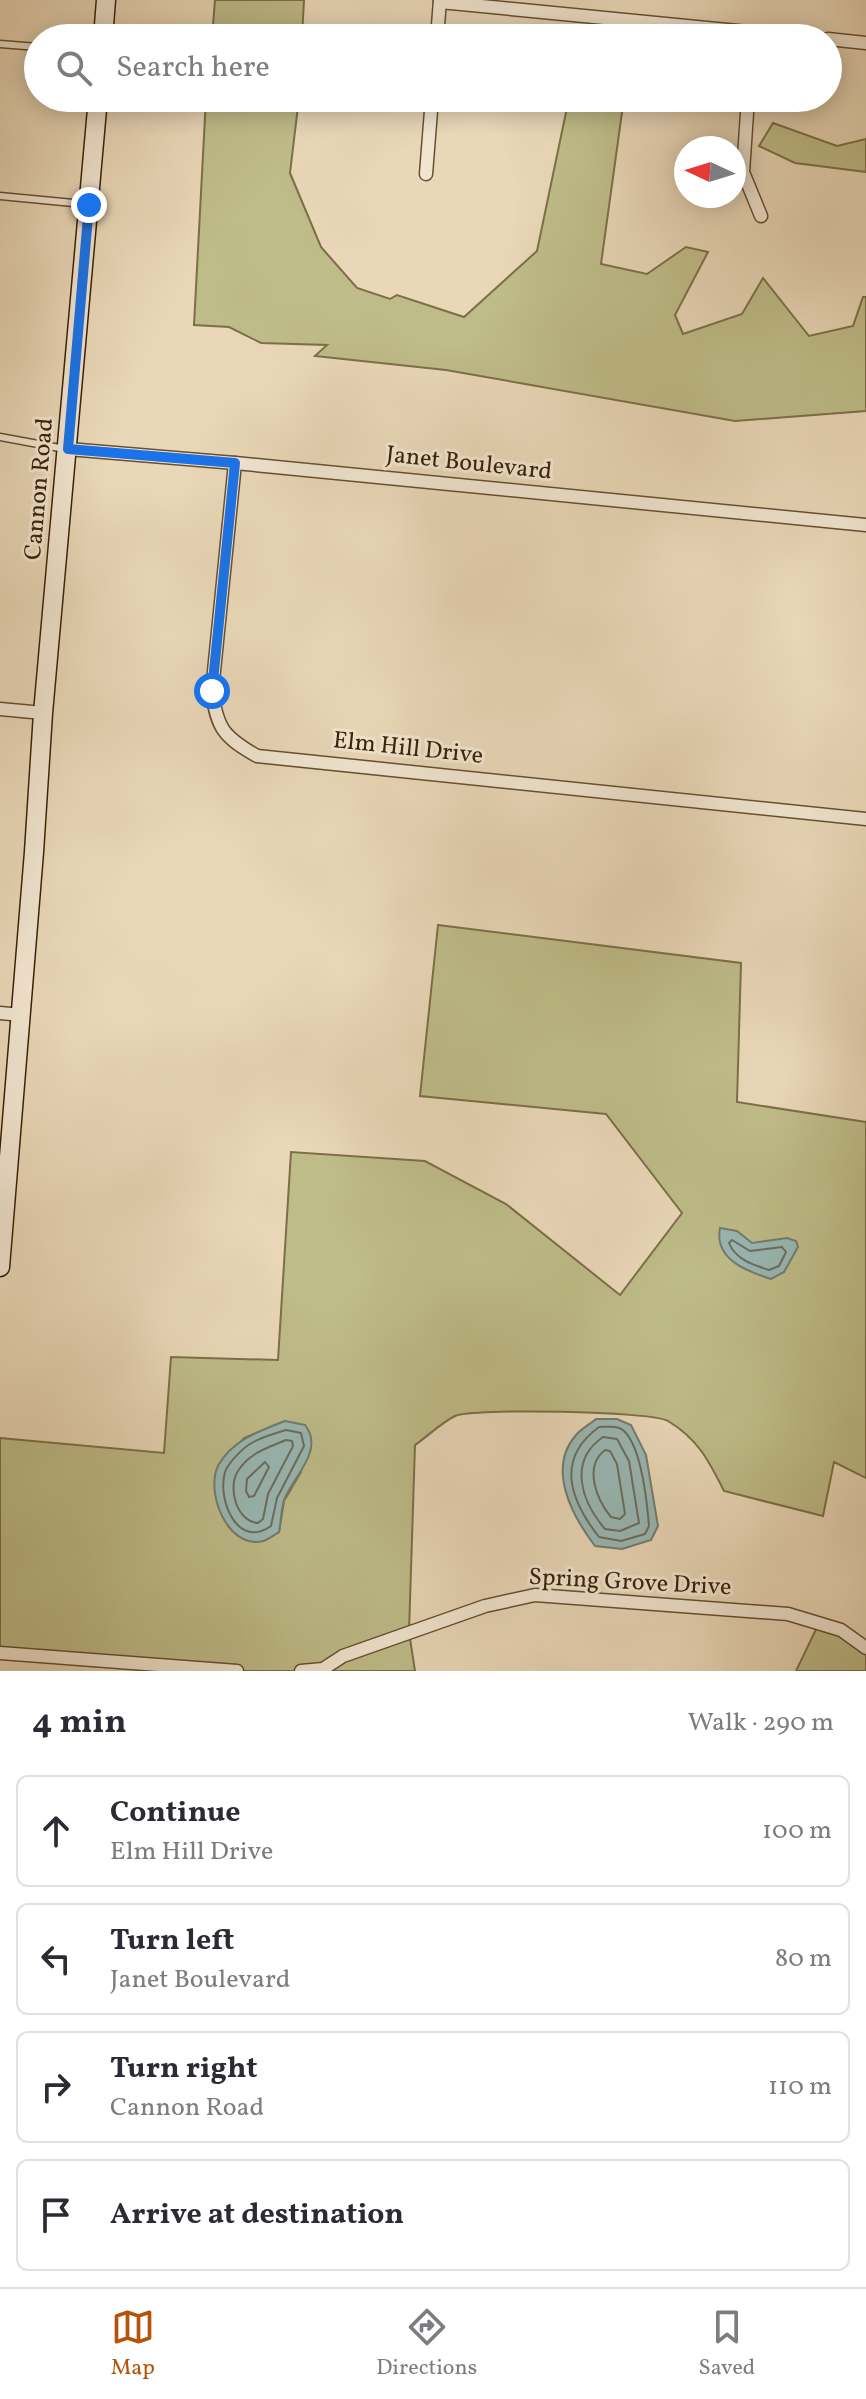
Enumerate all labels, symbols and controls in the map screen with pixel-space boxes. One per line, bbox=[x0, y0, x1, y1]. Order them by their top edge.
search box bbox=[24, 24, 842, 112]
icon: search bbox=[52, 46, 96, 90]
text: Search here bbox=[116, 47, 270, 89]
north arrow bbox=[674, 136, 746, 208]
route end bbox=[71, 187, 107, 223]
street label: Cannon Road bbox=[17, 417, 63, 561]
street label: Janet Boulevard bbox=[384, 438, 554, 490]
route start bbox=[194, 673, 230, 709]
street label: Elm Hill Drive bbox=[331, 724, 485, 774]
street label: Spring Grove Drive bbox=[528, 1561, 732, 1605]
text: 4 min bbox=[32, 1700, 127, 1747]
text: Walk · 290 m bbox=[688, 1705, 834, 1741]
text: Continue bbox=[110, 1792, 241, 1834]
icon: ahead bbox=[34, 1809, 78, 1853]
text: 100 m bbox=[762, 1813, 832, 1849]
text: Elm Hill Drive bbox=[110, 1834, 273, 1870]
text: Turn left bbox=[110, 1920, 234, 1962]
icon: left bbox=[34, 1937, 78, 1981]
text: 80 m bbox=[775, 1941, 832, 1977]
text: Janet Boulevard bbox=[110, 1962, 290, 1998]
text: Turn right bbox=[110, 2048, 258, 2090]
icon: right bbox=[34, 2065, 78, 2109]
text: 110 m bbox=[768, 2069, 832, 2105]
text: Cannon Road bbox=[110, 2090, 264, 2126]
icon: arrive bbox=[34, 2193, 78, 2237]
text: Arrive at destination bbox=[110, 2194, 404, 2236]
tab: Map bbox=[111, 2305, 155, 2384]
tab: Directions bbox=[376, 2305, 477, 2384]
tab: Saved bbox=[699, 2305, 755, 2384]

